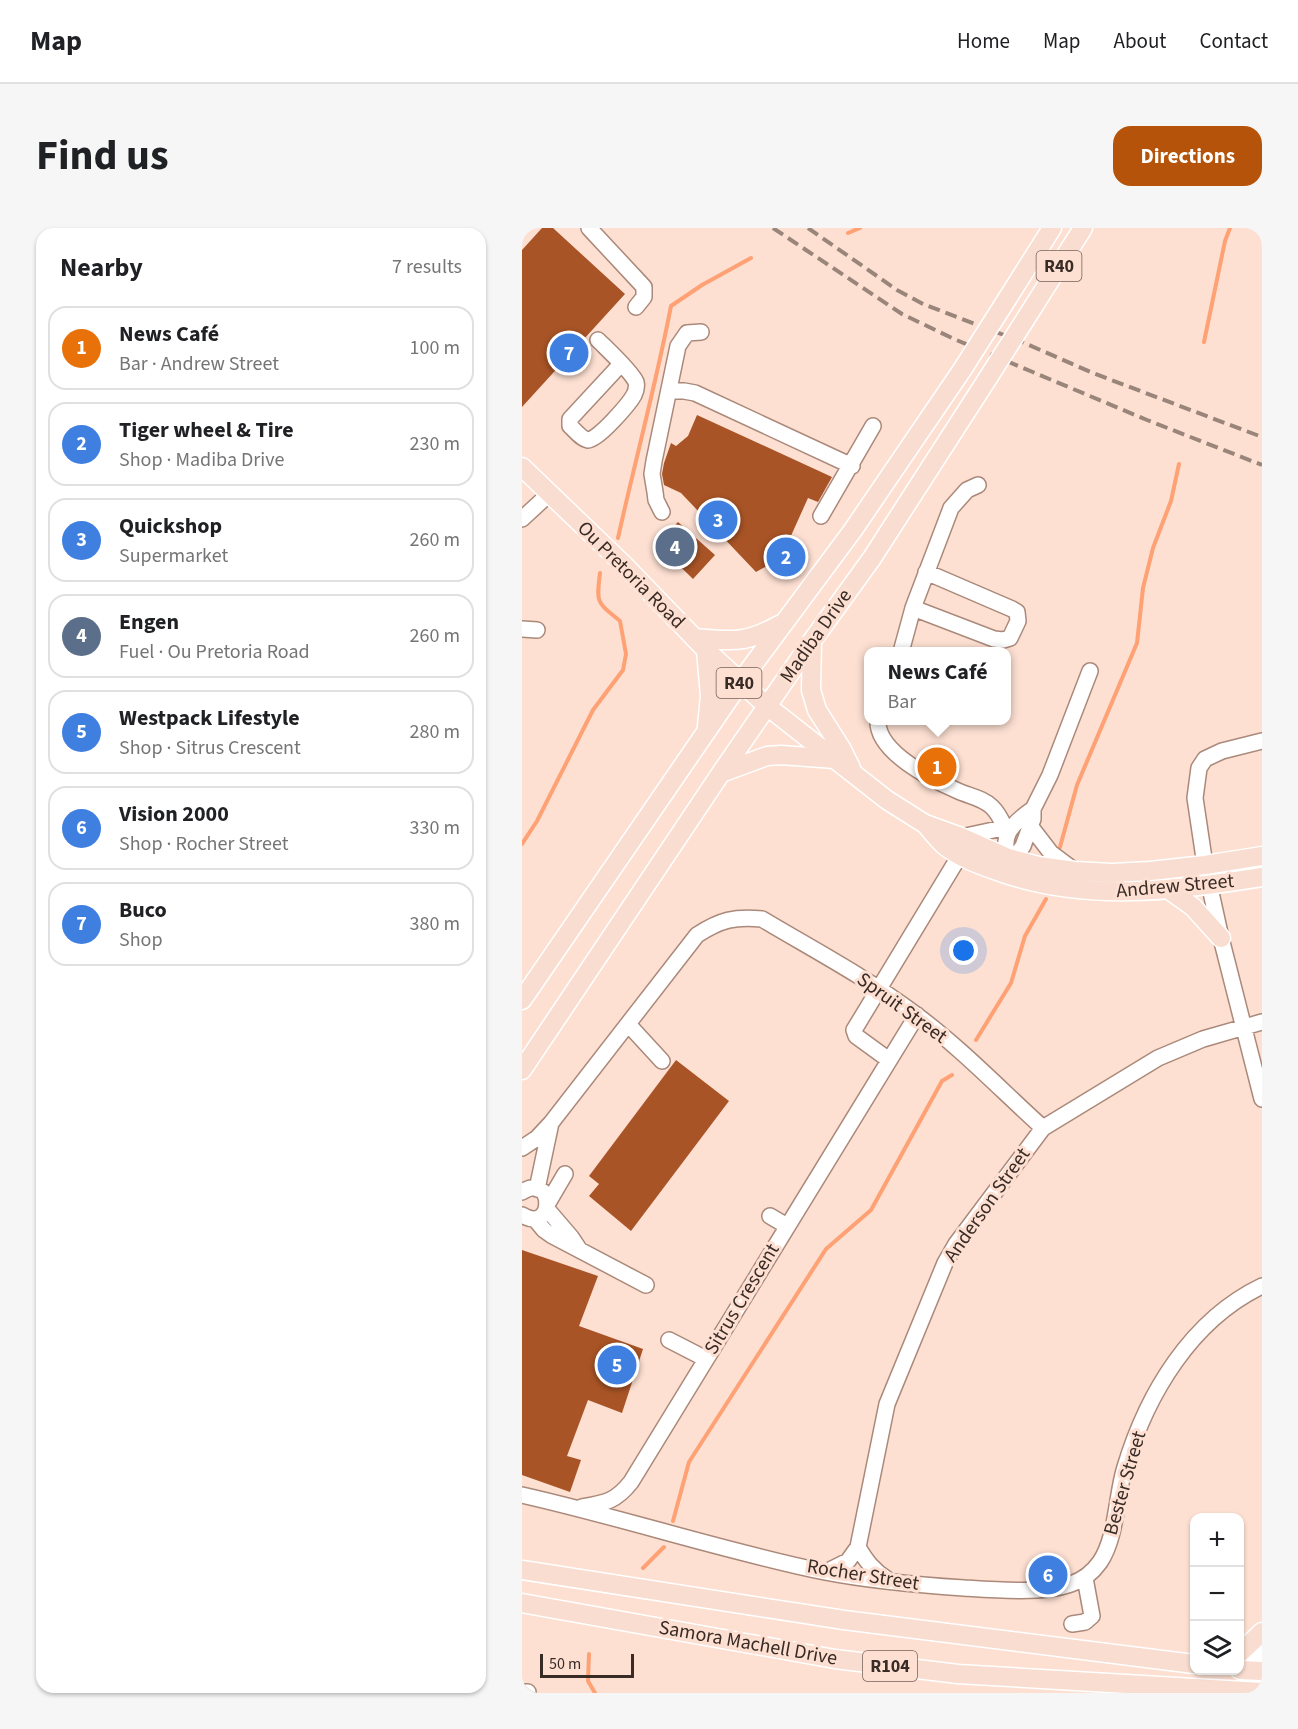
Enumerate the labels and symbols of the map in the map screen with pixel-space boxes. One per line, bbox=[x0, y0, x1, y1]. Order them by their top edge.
road number: R40 bbox=[1036, 251, 1082, 281]
pin: 7 bbox=[550, 330, 588, 376]
pin: 3 bbox=[698, 498, 738, 542]
street label: Ou Pretoria Road bbox=[571, 515, 691, 635]
pin: 4 bbox=[656, 524, 694, 570]
pin: 2 bbox=[766, 534, 806, 580]
street label: Madiba Drive bbox=[773, 583, 859, 689]
road number: R40 bbox=[716, 668, 762, 698]
pin: 1 bbox=[918, 744, 956, 790]
street label: Andrew Street bbox=[1115, 867, 1235, 905]
your location bbox=[949, 936, 978, 965]
street label: Spruit Street bbox=[851, 966, 953, 1050]
street label: Anderson Street bbox=[937, 1142, 1037, 1268]
street label: Sitrus Crescent bbox=[698, 1238, 786, 1360]
pin: 5 bbox=[598, 1342, 637, 1388]
street label: Bester Street bbox=[1097, 1427, 1153, 1538]
street label: Rocher Street bbox=[805, 1552, 921, 1598]
pin: 6 bbox=[1028, 1552, 1068, 1598]
street label: Samora Machell Drive bbox=[657, 1614, 840, 1672]
scale bar bbox=[540, 1651, 634, 1678]
road number: R104 bbox=[863, 1651, 917, 1681]

